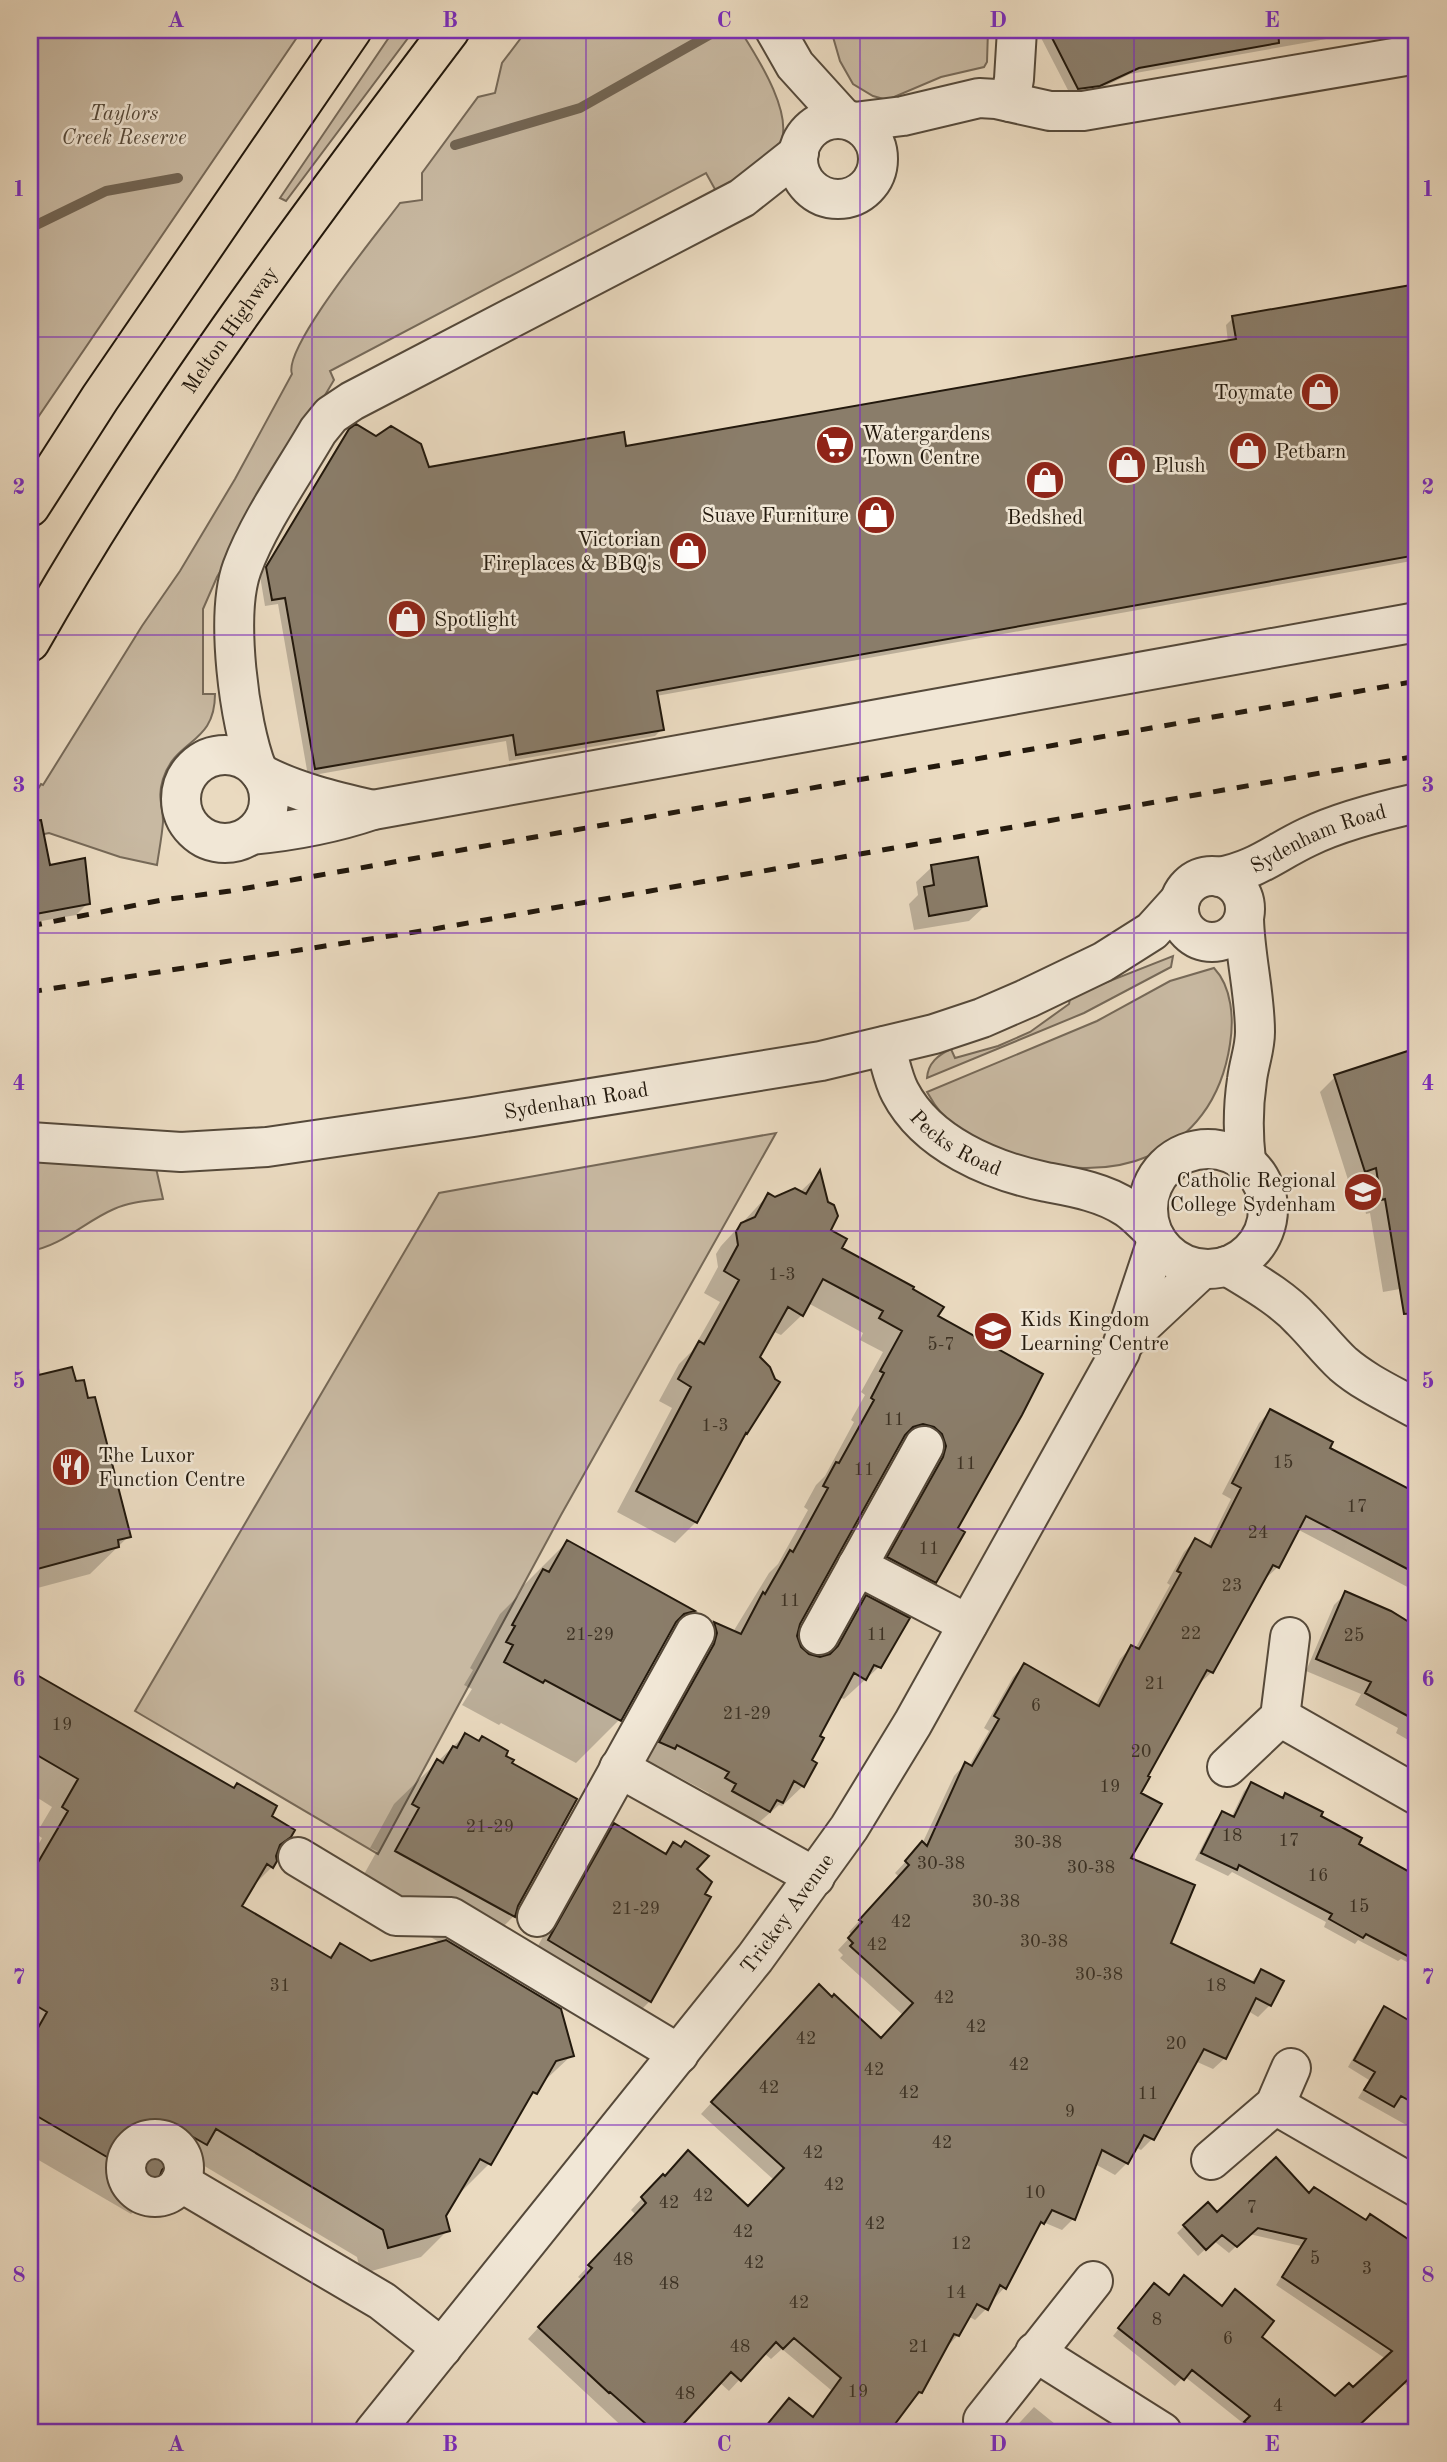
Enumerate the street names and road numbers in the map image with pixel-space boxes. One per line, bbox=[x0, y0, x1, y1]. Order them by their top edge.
street label: Melton Highway bbox=[180, 263, 283, 398]
street label: Sydenham Road bbox=[1247, 802, 1389, 878]
street label: Sydenham Road bbox=[502, 1080, 650, 1124]
street label: Pecks Road bbox=[905, 1107, 1004, 1181]
street label: Trickey Avenue bbox=[738, 1850, 839, 1978]

